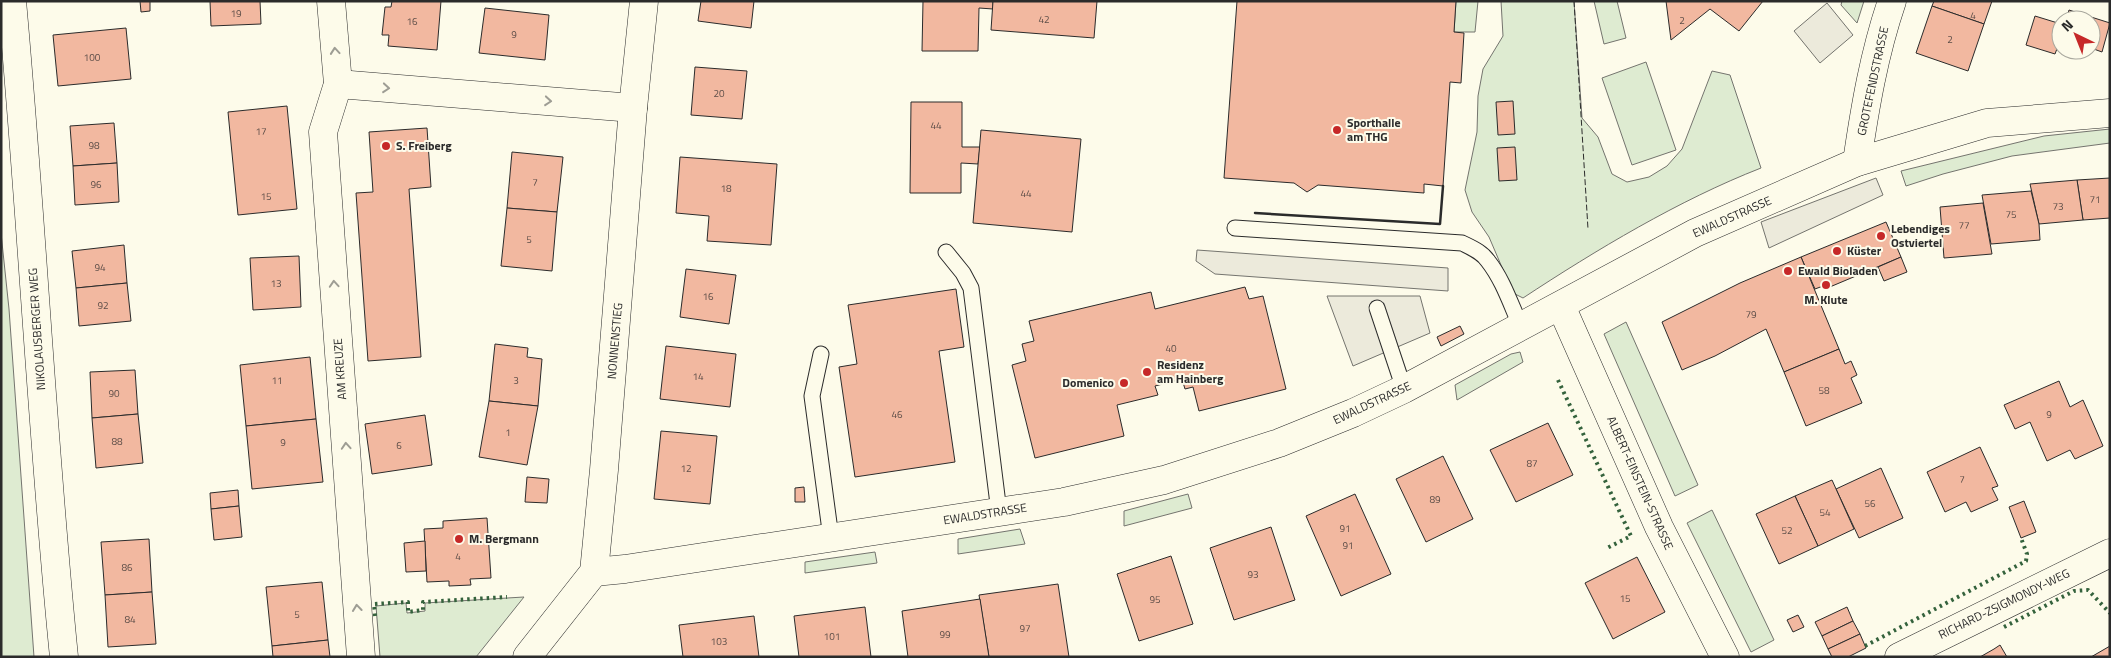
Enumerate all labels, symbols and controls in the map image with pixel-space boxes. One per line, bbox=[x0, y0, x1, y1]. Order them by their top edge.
house number: 19 bbox=[230, 6, 242, 21]
house number: 4 bbox=[1970, 8, 1976, 23]
north arrow bbox=[2051, 10, 2101, 60]
house number: 42 bbox=[1038, 12, 1050, 27]
house number: 2 bbox=[1679, 13, 1685, 28]
house number: 16 bbox=[406, 14, 418, 29]
text: N bbox=[2056, 14, 2078, 36]
street label: GROTEFENDSTRASSE bbox=[1852, 24, 1893, 137]
house number: 9 bbox=[511, 27, 517, 42]
house number: 2 bbox=[1947, 32, 1953, 47]
one-way arrow bbox=[330, 46, 341, 54]
house number: 100 bbox=[84, 50, 101, 65]
one-way arrow bbox=[383, 82, 391, 93]
house number: 20 bbox=[713, 86, 725, 101]
one-way arrow bbox=[545, 96, 553, 107]
place label: Sporthalle am THG bbox=[1347, 113, 1401, 146]
house number: 44 bbox=[930, 118, 942, 133]
house number: 17 bbox=[255, 124, 267, 139]
marker: Sporthalle am THG bbox=[1331, 124, 1343, 136]
place label: S. Freiberg bbox=[396, 136, 452, 155]
house number: 98 bbox=[88, 138, 100, 153]
marker: S. Freiberg bbox=[380, 140, 392, 152]
house number: 7 bbox=[532, 175, 538, 190]
house number: 96 bbox=[90, 177, 102, 192]
house number: 18 bbox=[720, 181, 732, 196]
house number: 44 bbox=[1020, 186, 1032, 201]
house number: 15 bbox=[260, 189, 272, 204]
street label: EWALDSTRASSE bbox=[1689, 191, 1775, 242]
house number: 71 bbox=[2089, 192, 2101, 207]
house number: 73 bbox=[2052, 199, 2064, 214]
house number: 75 bbox=[2005, 207, 2017, 222]
house number: 77 bbox=[1958, 218, 1970, 233]
place label: Lebendiges Ostviertel bbox=[1891, 219, 1950, 252]
marker: Lebendiges Ostviertel bbox=[1875, 230, 1887, 242]
house number: 5 bbox=[526, 232, 532, 247]
place label: Küster bbox=[1847, 241, 1882, 260]
marker: Küster bbox=[1831, 245, 1843, 257]
house number: 94 bbox=[94, 260, 106, 275]
place label: Ewald Bioladen bbox=[1798, 261, 1878, 280]
marker: Ewald Bioladen bbox=[1782, 265, 1794, 277]
street label: NIKOLAUSBERGER WEG bbox=[23, 267, 50, 391]
house number: 13 bbox=[270, 276, 282, 291]
marker: M. Klute bbox=[1820, 279, 1832, 291]
one-way arrow bbox=[329, 280, 340, 288]
house number: 16 bbox=[702, 289, 714, 304]
place label: M. Klute bbox=[1804, 290, 1848, 309]
house number: 92 bbox=[97, 298, 109, 313]
street label: NONNENSTIEG bbox=[602, 302, 627, 380]
house number: 79 bbox=[1745, 307, 1757, 322]
street label: AM KREUZE bbox=[328, 337, 351, 400]
house number: 40 bbox=[1165, 341, 1177, 356]
place label: Residenz am Hainberg bbox=[1157, 355, 1224, 388]
marker: Residenz am Hainberg bbox=[1141, 366, 1153, 378]
house number: 14 bbox=[692, 369, 704, 384]
house number: 11 bbox=[271, 373, 283, 388]
house number: 3 bbox=[513, 373, 519, 388]
place label: Domenico bbox=[1062, 373, 1114, 392]
street label: EWALDSTRASSE bbox=[1329, 376, 1414, 429]
marker: Domenico bbox=[1118, 377, 1130, 389]
house number: 58 bbox=[1818, 383, 1830, 398]
house number: 90 bbox=[108, 386, 120, 401]
house number: 46 bbox=[891, 407, 903, 422]
house number: 9 bbox=[2046, 407, 2052, 422]
street label: ALBERT-EINSTEIN-STRASSE bbox=[1602, 413, 1679, 553]
house number: 1 bbox=[505, 425, 511, 440]
house number: 88 bbox=[111, 434, 123, 449]
house number: 9 bbox=[280, 435, 286, 450]
house number: 6 bbox=[396, 438, 402, 453]
one-way arrow bbox=[341, 442, 352, 450]
house number: 87 bbox=[1526, 456, 1538, 471]
house number: 12 bbox=[680, 461, 692, 476]
house number: 7 bbox=[1959, 472, 1965, 487]
house number: 89 bbox=[1429, 492, 1441, 507]
house number: 56 bbox=[1864, 496, 1876, 511]
street label: EWALDSTRASSE bbox=[942, 497, 1028, 529]
house number: 54 bbox=[1819, 505, 1831, 520]
house number: 91 bbox=[1339, 521, 1351, 536]
house number: 52 bbox=[1781, 523, 1793, 538]
place label: M. Bergmann bbox=[469, 529, 539, 548]
marker: M. Bergmann bbox=[453, 533, 465, 545]
house number: 91 bbox=[1342, 538, 1354, 553]
house number: 4 bbox=[455, 549, 461, 564]
house number: 86 bbox=[121, 560, 133, 575]
street label: RICHARD-ZSIGMONDY-WEG bbox=[1935, 563, 2073, 644]
house number: 93 bbox=[1247, 567, 1259, 582]
house number: 15 bbox=[1619, 591, 1631, 606]
house number: 95 bbox=[1149, 592, 1161, 607]
one-way arrow bbox=[351, 604, 362, 612]
house number: 5 bbox=[294, 607, 300, 622]
house number: 84 bbox=[124, 612, 136, 627]
house number: 97 bbox=[1019, 621, 1031, 636]
house number: 99 bbox=[939, 627, 951, 642]
house number: 101 bbox=[824, 629, 840, 644]
house number: 103 bbox=[711, 634, 727, 649]

